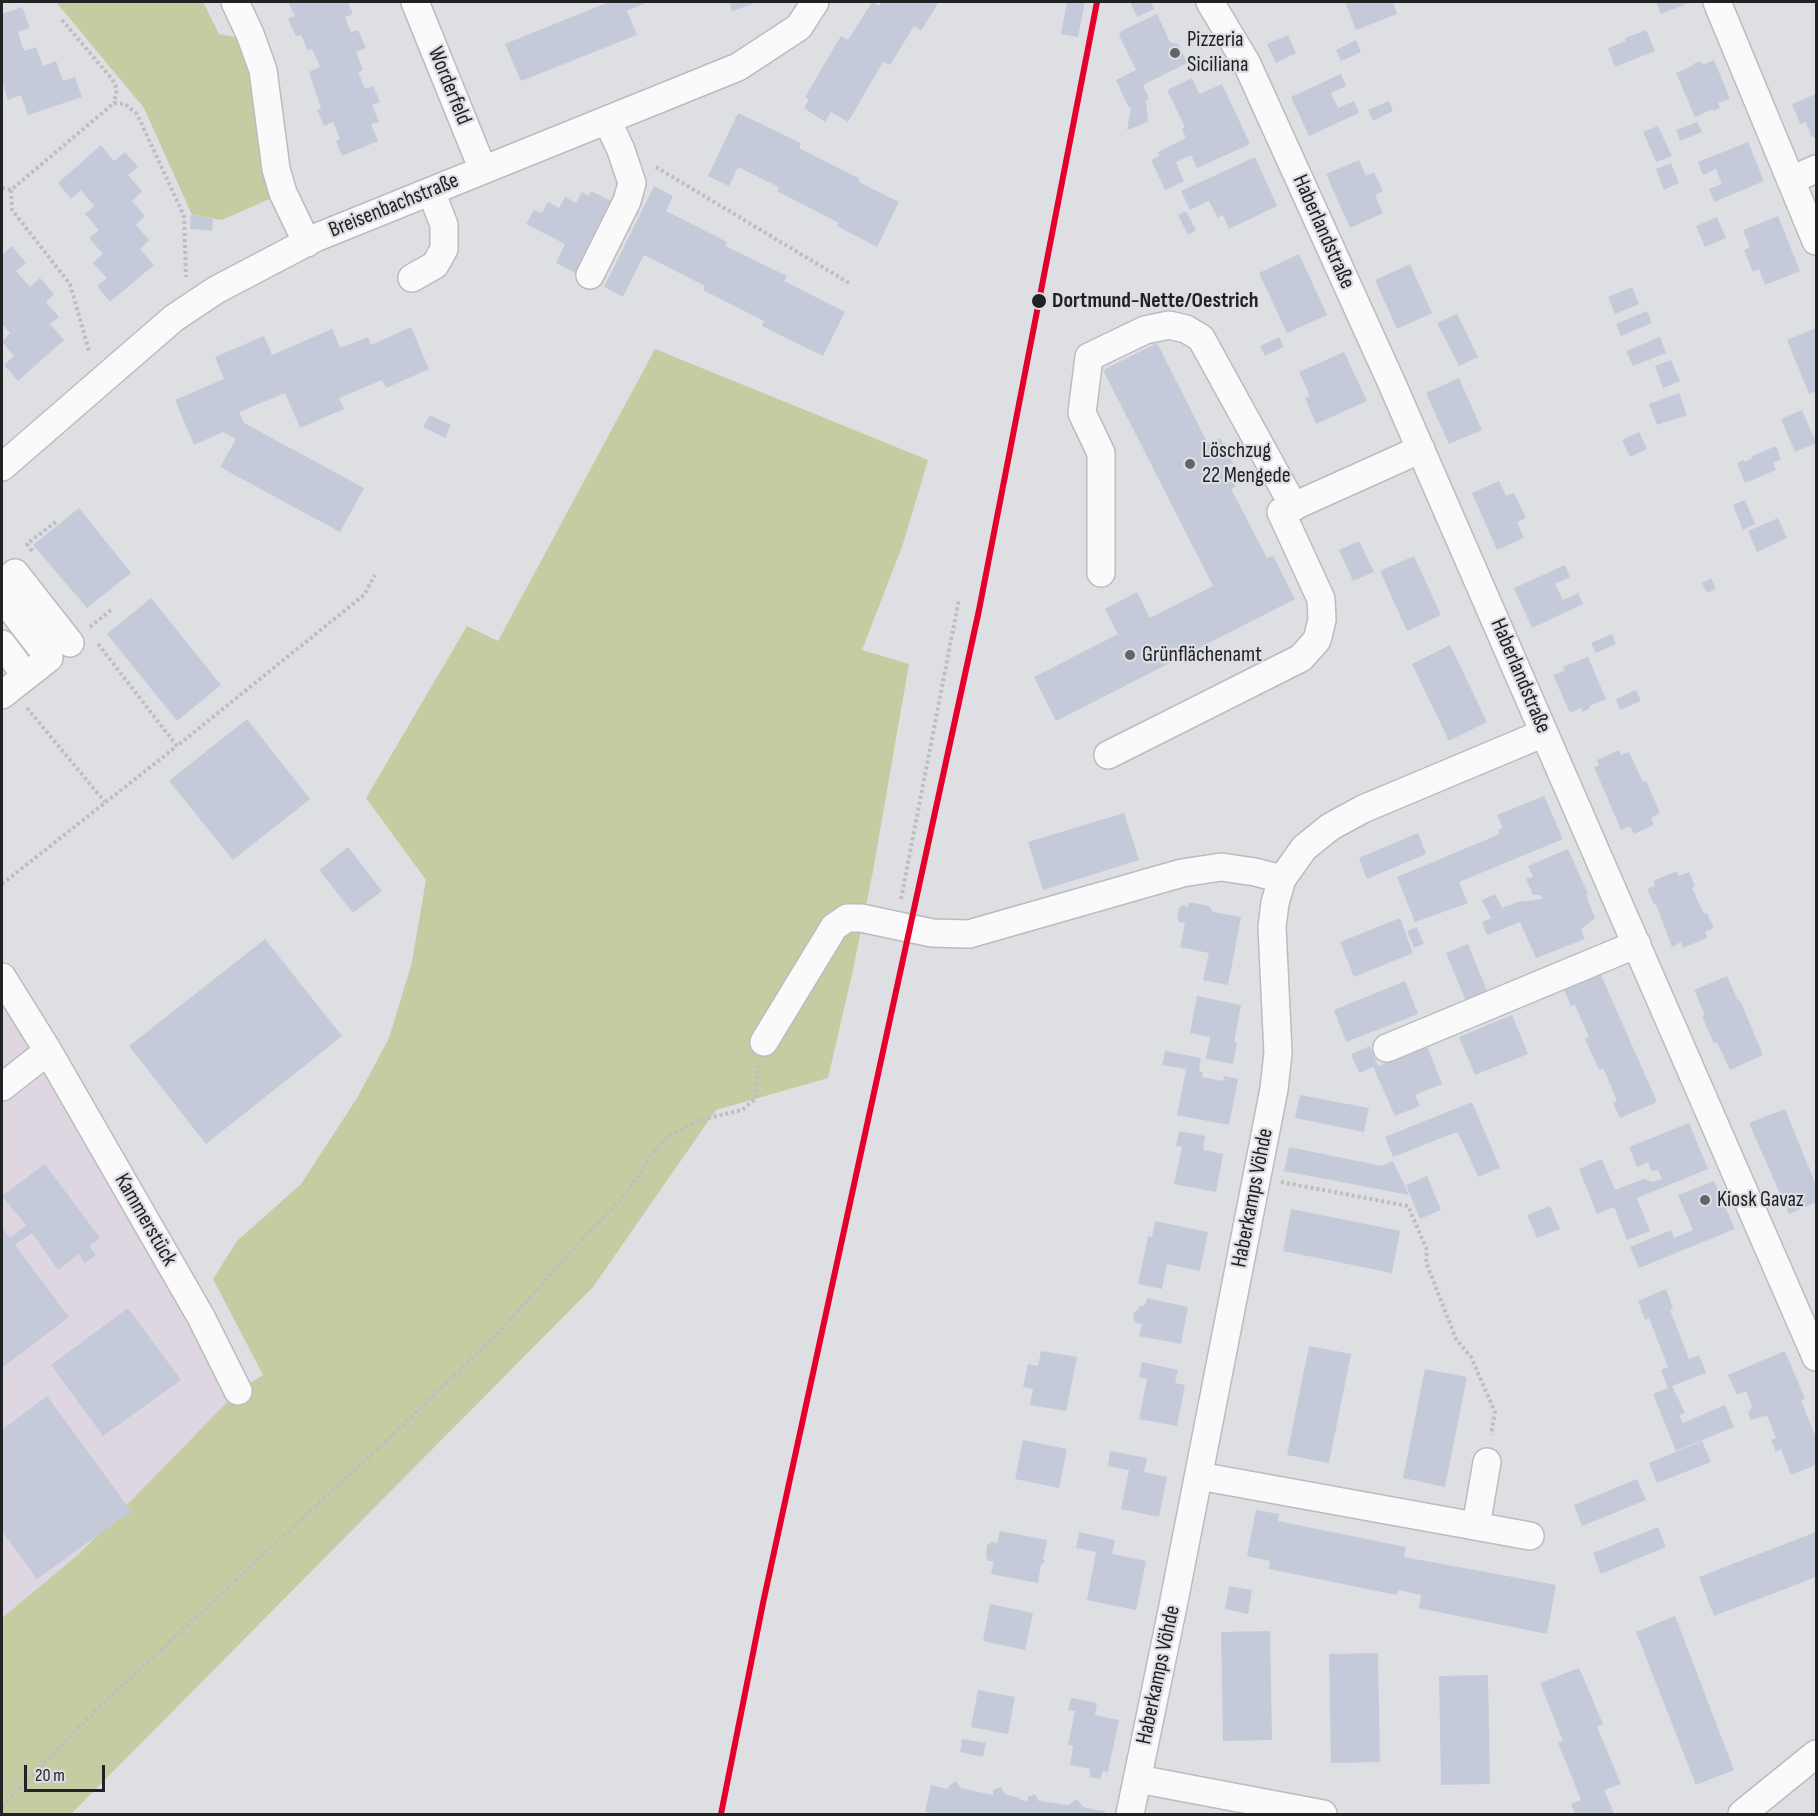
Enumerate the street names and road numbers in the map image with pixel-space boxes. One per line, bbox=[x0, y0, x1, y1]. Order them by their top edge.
street label: Worderfeld bbox=[421, 43, 477, 129]
street label: Breisenbachstraße bbox=[325, 168, 463, 244]
street label: Haberlandstraße bbox=[1286, 171, 1360, 293]
street label: Haberlandstraße bbox=[1484, 615, 1556, 737]
street label: Haberkamps Vöhde bbox=[1227, 1126, 1279, 1270]
street label: Kammerstück bbox=[108, 1169, 182, 1271]
street label: Haberkamps Vöhde bbox=[1131, 1603, 1187, 1747]

